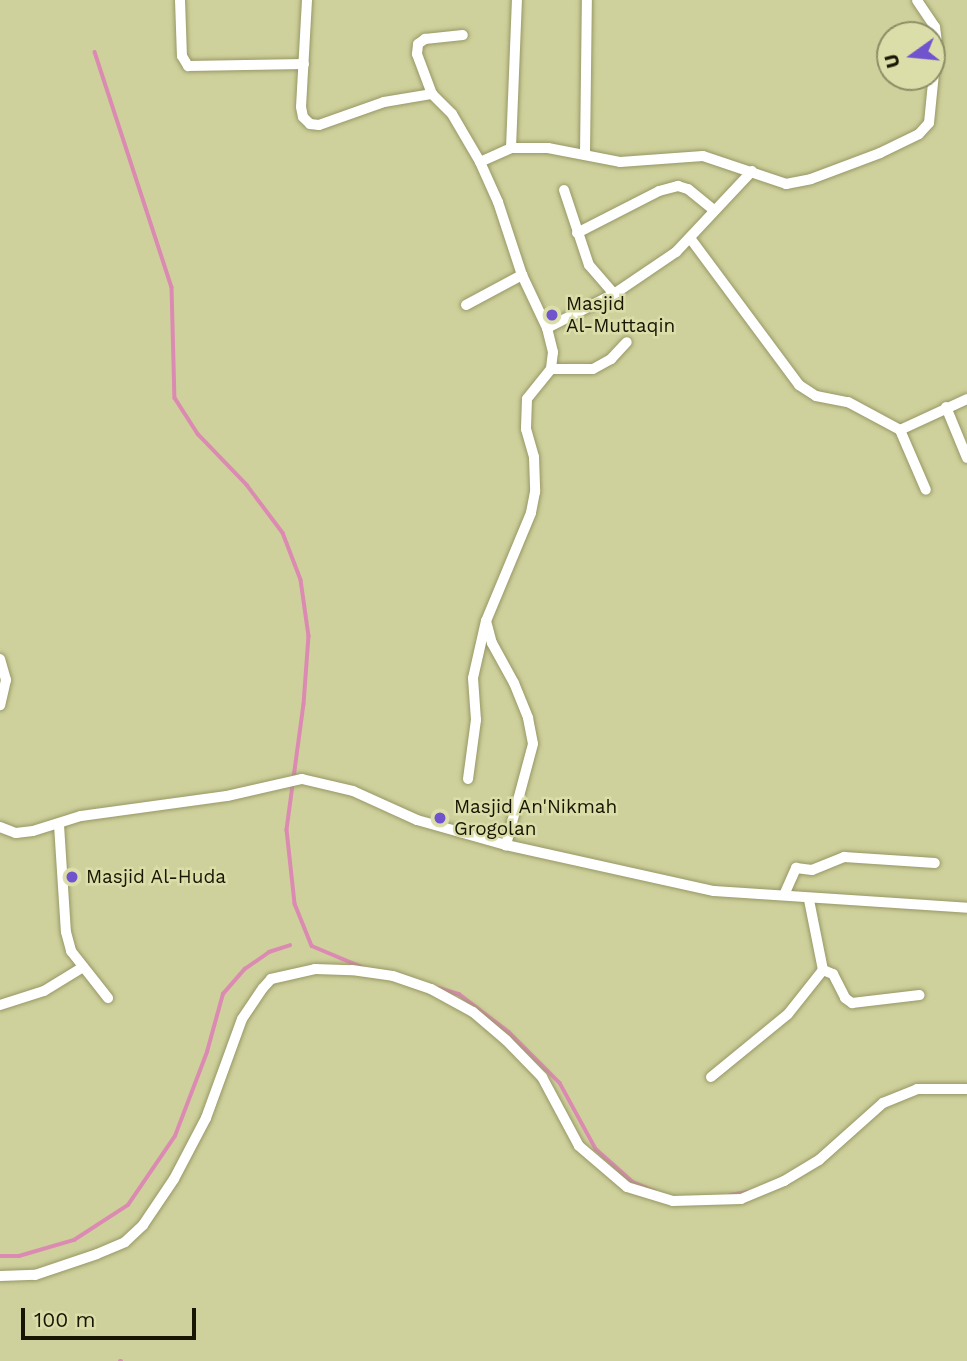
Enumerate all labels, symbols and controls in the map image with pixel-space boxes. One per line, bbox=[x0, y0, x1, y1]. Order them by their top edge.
north arrow bbox=[876, 21, 946, 91]
text: U bbox=[879, 52, 905, 71]
place label: Masjid Al-Muttaqin bbox=[566, 293, 675, 337]
marker: Masjid Al-Muttaqin bbox=[544, 307, 560, 323]
place label: Masjid An'Nikmah Grogolan bbox=[454, 796, 618, 840]
marker: Masjid An'Nikmah Grogolan bbox=[432, 810, 448, 826]
place label: Masjid Al-Huda bbox=[86, 866, 227, 888]
marker: Masjid Al-Huda bbox=[64, 869, 80, 885]
scale bar bbox=[24, 1294, 200, 1338]
text: 100 m bbox=[34, 1307, 96, 1332]

